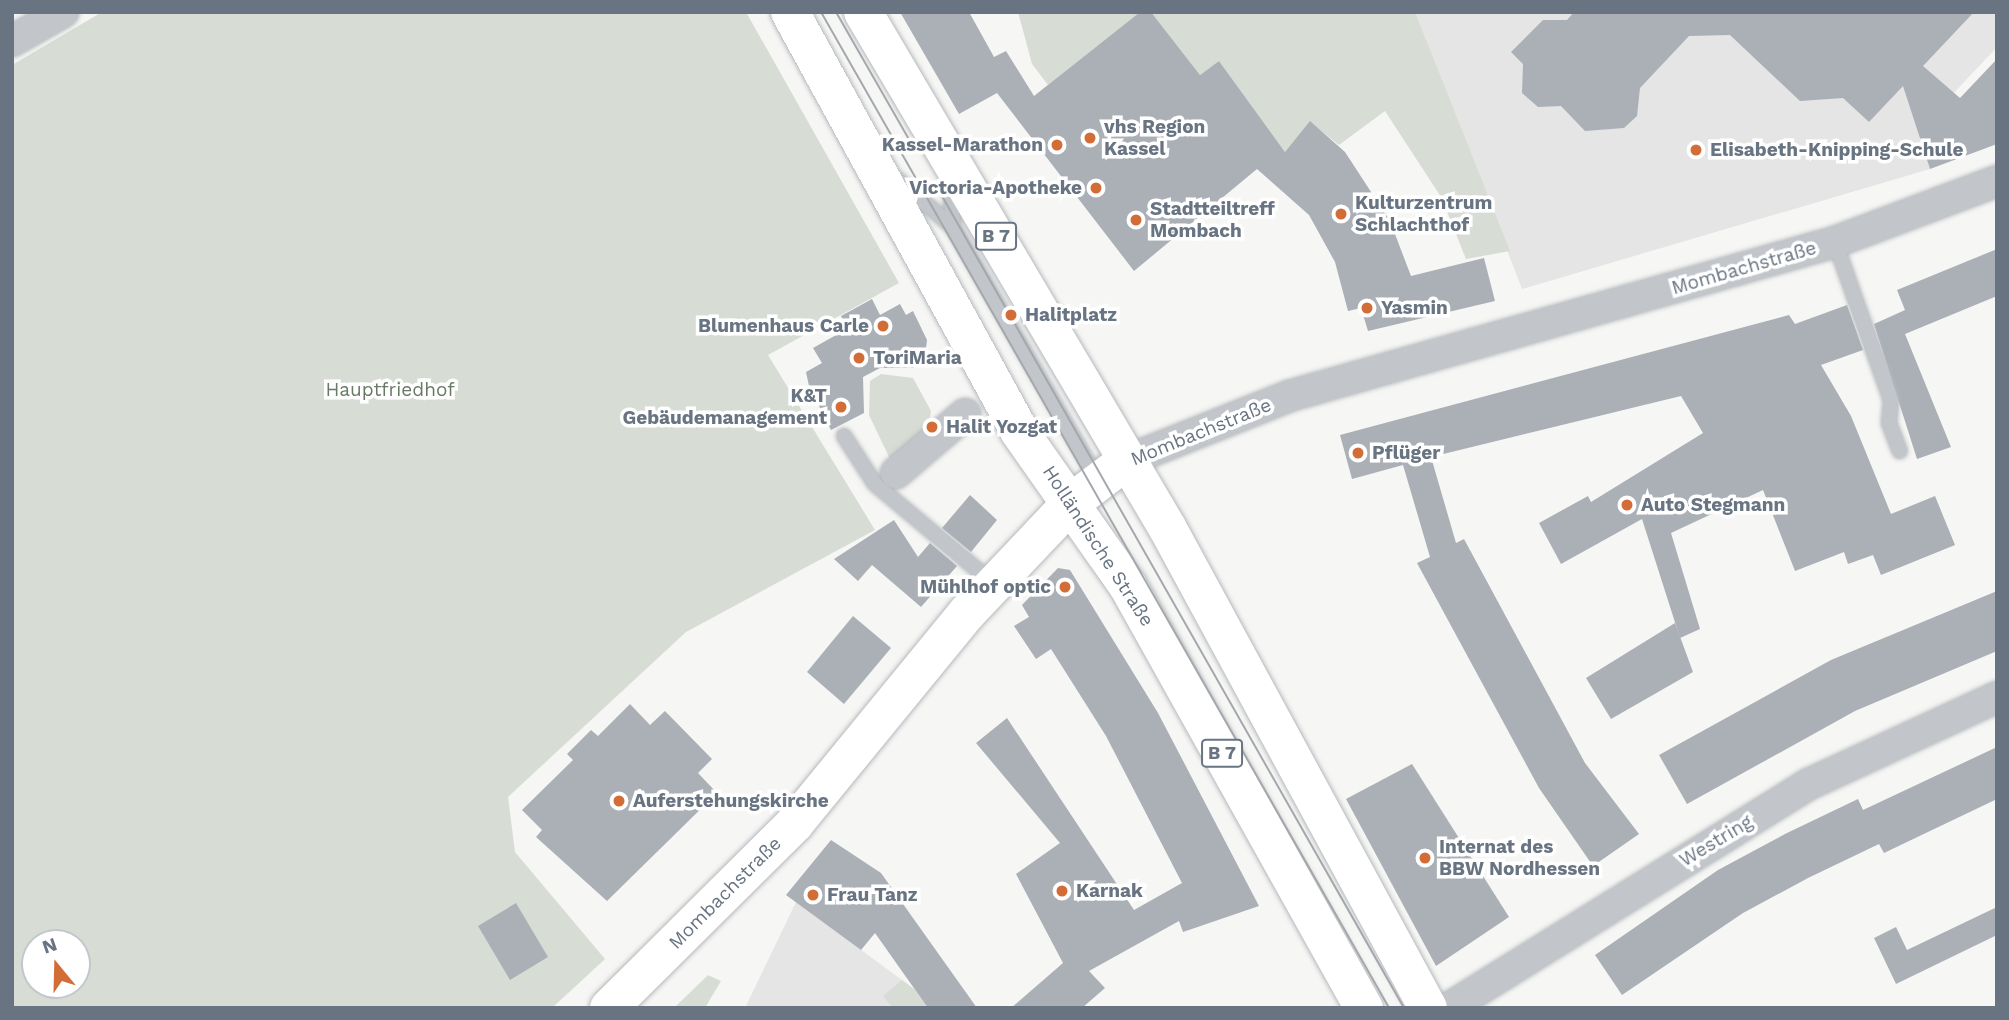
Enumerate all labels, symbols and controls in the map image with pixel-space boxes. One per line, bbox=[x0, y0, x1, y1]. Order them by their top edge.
place label: vhs Region Kassel bbox=[1104, 116, 1205, 160]
marker: vhs Region Kassel bbox=[1082, 130, 1098, 146]
place label: Kassel-Marathon bbox=[882, 134, 1043, 156]
marker: Kassel-Marathon bbox=[1049, 137, 1065, 153]
place label: Elisabeth-Knipping-Schule bbox=[1710, 139, 1963, 161]
marker: Elisabeth-Knipping-Schule bbox=[1688, 142, 1704, 158]
place label: Victoria-Apotheke bbox=[909, 177, 1082, 199]
marker: Victoria-Apotheke bbox=[1088, 180, 1104, 196]
place label: Kulturzentrum Schlachthof bbox=[1355, 192, 1492, 236]
place label: Stadtteiltreff Mombach bbox=[1150, 198, 1275, 242]
marker: Kulturzentrum Schlachthof bbox=[1333, 206, 1349, 222]
marker: Stadtteiltreff Mombach bbox=[1128, 212, 1144, 228]
road number: B 7 bbox=[973, 222, 1019, 250]
street label: Mombachstraße bbox=[1669, 236, 1819, 300]
place label: Yasmin bbox=[1381, 297, 1448, 319]
marker: Yasmin bbox=[1359, 300, 1375, 316]
place label: Halitplatz bbox=[1025, 304, 1117, 326]
marker: Halitplatz bbox=[1003, 307, 1019, 323]
place label: Blumenhaus Carle bbox=[698, 315, 869, 337]
marker: Blumenhaus Carle bbox=[875, 318, 891, 334]
place label: ToriMaria bbox=[873, 347, 962, 369]
marker: ToriMaria bbox=[851, 350, 867, 366]
park label: Hauptfriedhof bbox=[325, 379, 455, 401]
place label: K&T Gebäudemanagement bbox=[622, 385, 827, 429]
street label: Mombachstraße bbox=[1127, 393, 1275, 471]
marker: K&T Gebäudemanagement bbox=[833, 399, 849, 415]
place label: Halit Yozgat bbox=[946, 416, 1058, 438]
marker: Halit Yozgat bbox=[924, 419, 940, 435]
place label: Pflüger bbox=[1372, 442, 1440, 464]
marker: Pflüger bbox=[1350, 445, 1366, 461]
street label: Holländische Straße bbox=[1037, 461, 1159, 631]
place label: Auto Stegmann bbox=[1641, 494, 1785, 516]
marker: Auto Stegmann bbox=[1619, 497, 1635, 513]
place label: Mühlhof optic bbox=[920, 576, 1051, 598]
marker: Mühlhof optic bbox=[1057, 579, 1073, 595]
road number: B 7 bbox=[1199, 738, 1245, 768]
place label: Auferstehungskirche bbox=[633, 790, 829, 812]
marker: Auferstehungskirche bbox=[611, 793, 627, 809]
street label: Westring bbox=[1675, 810, 1757, 872]
street label: Mombachstraße bbox=[664, 832, 786, 954]
place label: Internat des BBW Nordhessen bbox=[1439, 836, 1600, 880]
marker: Internat des BBW Nordhessen bbox=[1417, 850, 1433, 866]
place label: Karnak bbox=[1076, 880, 1143, 902]
marker: Karnak bbox=[1054, 883, 1070, 899]
place label: Frau Tanz bbox=[827, 884, 918, 906]
marker: Frau Tanz bbox=[805, 887, 821, 903]
north arrow bbox=[21, 929, 91, 999]
text: N bbox=[39, 932, 60, 959]

